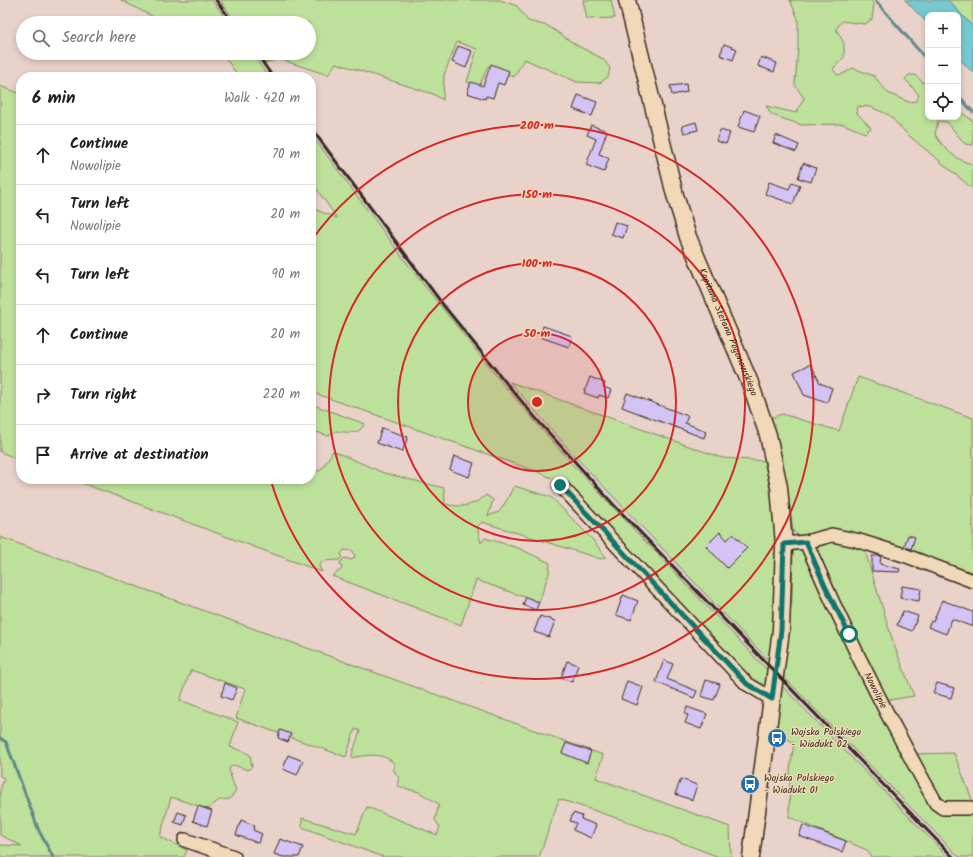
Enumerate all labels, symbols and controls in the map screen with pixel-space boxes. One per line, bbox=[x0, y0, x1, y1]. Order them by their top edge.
map controls bbox=[925, 12, 961, 120]
button: + bbox=[925, 12, 961, 48]
search box bbox=[16, 16, 316, 60]
text: Search here bbox=[62, 26, 136, 50]
icon: search bbox=[30, 27, 52, 49]
button: − bbox=[925, 48, 961, 84]
button: locate bbox=[925, 84, 961, 120]
text: 6 min bbox=[32, 85, 76, 112]
text: Walk · 420 m bbox=[224, 88, 300, 109]
text: 200 m bbox=[520, 116, 554, 135]
text: Continue bbox=[70, 132, 128, 156]
icon: ahead bbox=[32, 144, 54, 166]
text: 70 m bbox=[272, 144, 300, 165]
text: Nowolipie bbox=[70, 156, 121, 177]
text: 150 m bbox=[522, 185, 552, 204]
text: Turn left bbox=[70, 192, 130, 216]
icon: left bbox=[32, 204, 54, 226]
text: 20 m bbox=[270, 204, 300, 225]
text: Nowolipie bbox=[70, 216, 121, 237]
text: 100 m bbox=[522, 254, 552, 273]
text: Turn left bbox=[70, 263, 130, 287]
icon: left bbox=[32, 264, 54, 286]
text: 90 m bbox=[272, 264, 300, 285]
street label: Kapitana Stefana Pogonowskiego bbox=[694, 266, 762, 399]
text: Continue bbox=[70, 323, 128, 347]
icon: ahead bbox=[32, 324, 54, 346]
text: 20 m bbox=[270, 324, 300, 345]
text: 50 m bbox=[523, 324, 551, 343]
text: Turn right bbox=[70, 383, 137, 407]
icon: right bbox=[32, 384, 54, 406]
text: 220 m bbox=[263, 384, 300, 405]
centre of rings bbox=[530, 395, 544, 409]
text: Arrive at destination bbox=[70, 443, 209, 467]
icon: arrive bbox=[32, 444, 54, 466]
route end bbox=[551, 476, 569, 494]
route start bbox=[840, 625, 858, 643]
street label: Nowolipie bbox=[859, 670, 892, 712]
place label: Wojska Polskiego - Wiadukt 02 bbox=[791, 724, 862, 752]
bus stop icon: Wojska Polskiego - Wiadukt 02 bbox=[766, 727, 788, 749]
place label: Wojska Polskiego - Wiadukt 01 bbox=[764, 770, 835, 798]
bus stop icon: Wojska Polskiego - Wiadukt 01 bbox=[739, 773, 761, 795]

